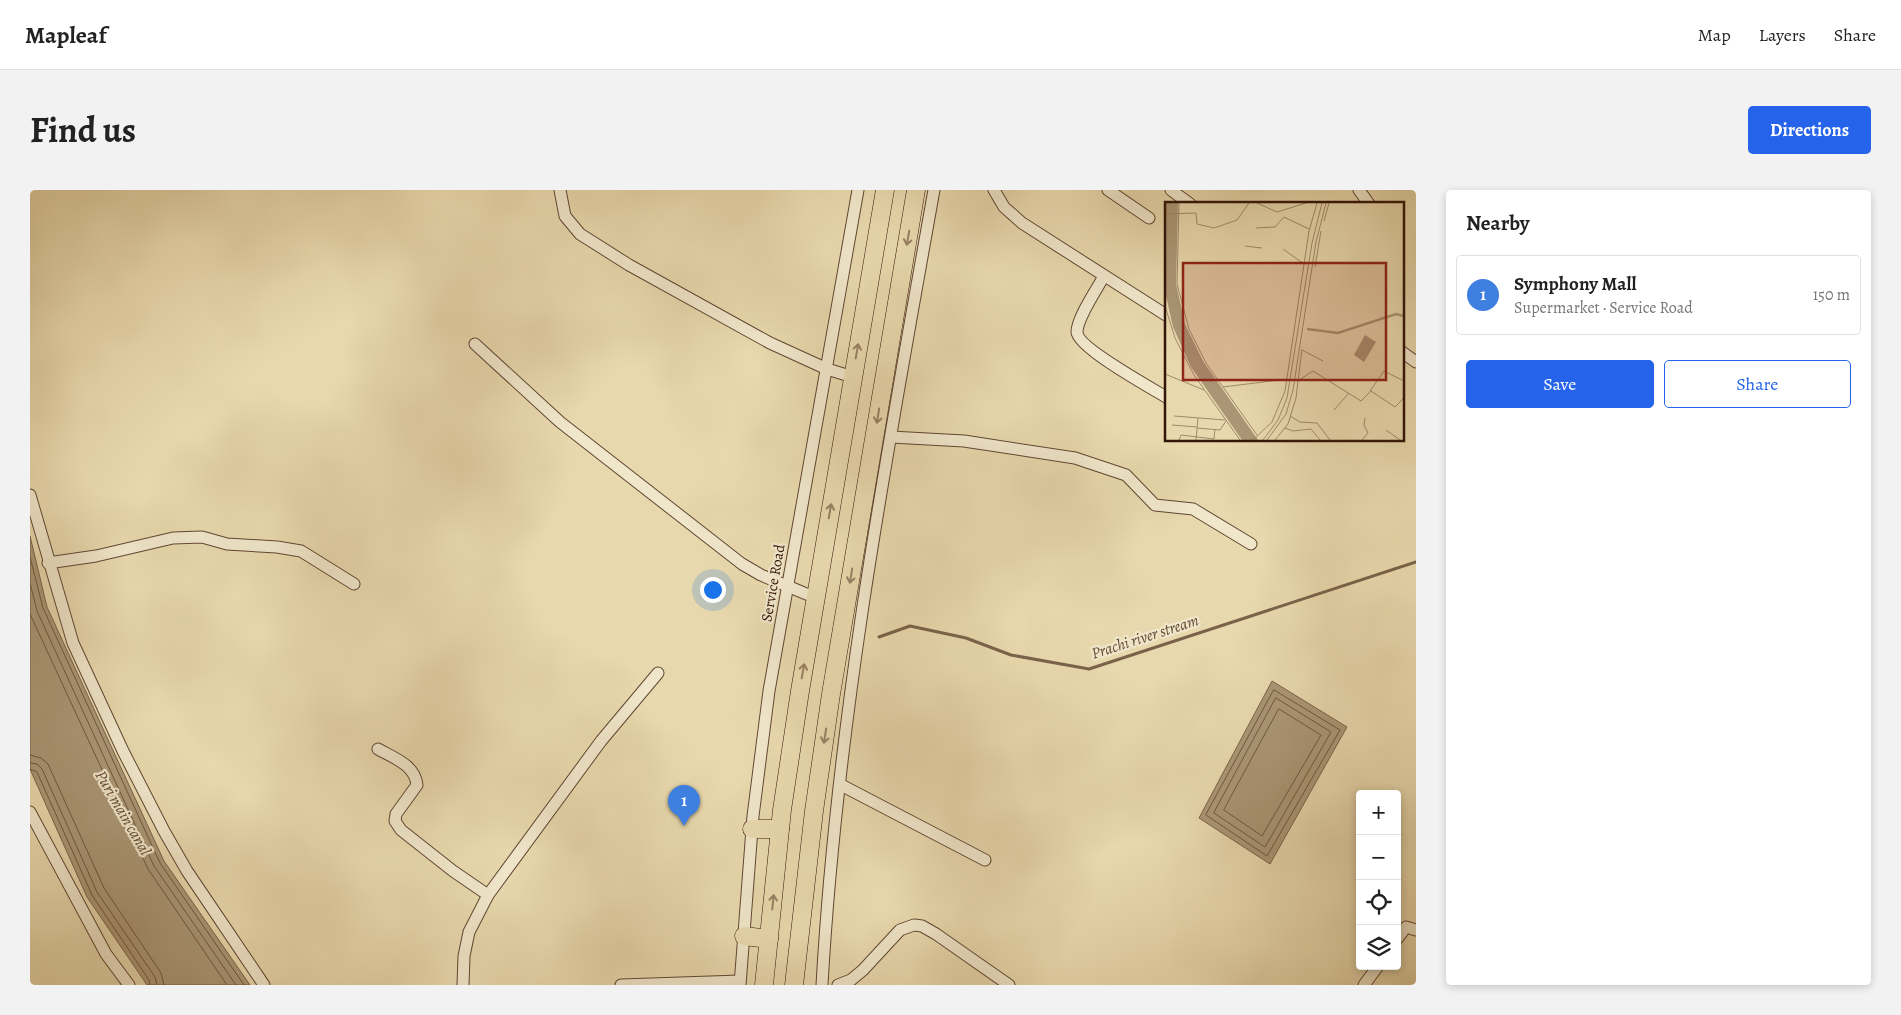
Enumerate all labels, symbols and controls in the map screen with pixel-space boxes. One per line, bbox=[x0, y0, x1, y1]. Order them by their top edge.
text: Mapleaf bbox=[25, 19, 107, 51]
text: Map bbox=[1698, 23, 1731, 47]
text: Layers bbox=[1759, 23, 1806, 47]
text: Share bbox=[1834, 23, 1876, 47]
text: Find us bbox=[30, 106, 136, 154]
button: Directions bbox=[1748, 106, 1871, 154]
inset map bbox=[1165, 202, 1404, 441]
text: Nearby bbox=[1466, 209, 1529, 237]
one-way arrow bbox=[902, 230, 912, 246]
text: Symphony Mall bbox=[1514, 271, 1636, 297]
text: 1 bbox=[1480, 284, 1486, 306]
text: 150 m bbox=[1813, 284, 1850, 306]
text: Supermarket · Service Road bbox=[1514, 297, 1693, 319]
one-way arrow bbox=[853, 343, 863, 359]
button: Save bbox=[1466, 360, 1654, 408]
button: Share bbox=[1664, 360, 1851, 408]
one-way arrow bbox=[872, 407, 882, 423]
one-way arrow bbox=[826, 503, 836, 519]
street label: Service Road bbox=[756, 542, 790, 623]
one-way arrow bbox=[845, 567, 855, 583]
your location bbox=[700, 577, 726, 603]
water label: Prachi river stream bbox=[1088, 609, 1202, 665]
one-way arrow bbox=[799, 664, 809, 680]
one-way arrow bbox=[819, 728, 829, 744]
water label: Puri main canal bbox=[90, 766, 156, 860]
pin: 1 bbox=[668, 785, 700, 826]
map controls bbox=[1356, 790, 1401, 970]
button: + bbox=[1356, 790, 1401, 835]
button: − bbox=[1356, 835, 1401, 880]
button: locate bbox=[1356, 880, 1401, 925]
one-way arrow bbox=[768, 894, 778, 910]
button: layers bbox=[1356, 925, 1401, 970]

